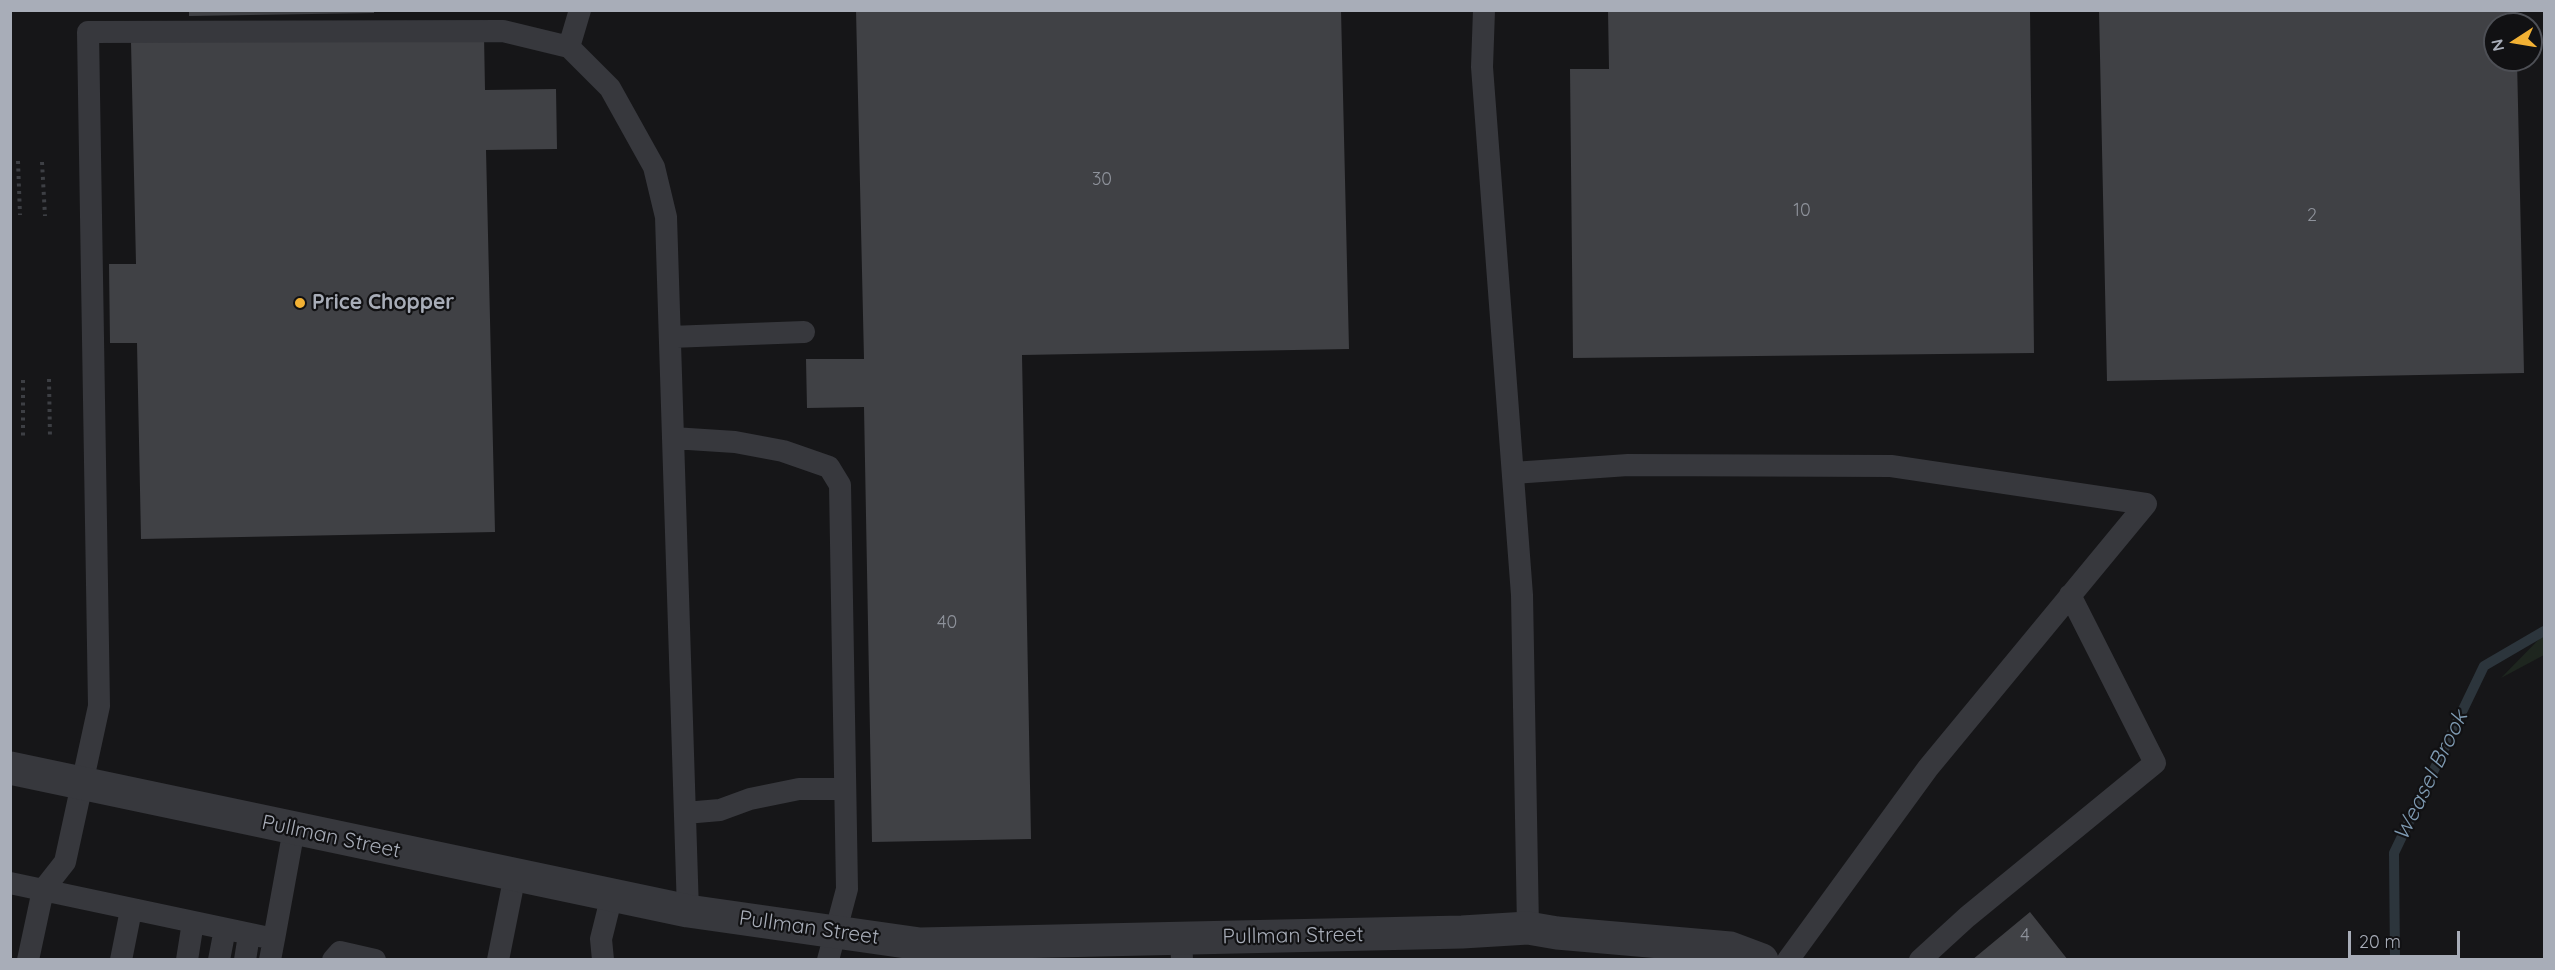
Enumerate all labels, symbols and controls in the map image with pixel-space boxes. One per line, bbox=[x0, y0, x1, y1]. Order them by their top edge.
north arrow bbox=[2483, 12, 2543, 72]
text: N bbox=[2486, 38, 2508, 53]
house number: 30 bbox=[1092, 169, 1112, 191]
house number: 10 bbox=[1793, 200, 1811, 222]
house number: 2 bbox=[2307, 205, 2317, 227]
place label: Price Chopper bbox=[312, 290, 454, 316]
marker: Price Chopper bbox=[293, 296, 307, 310]
house number: 40 bbox=[937, 612, 957, 634]
water label: Weasel Brook bbox=[2388, 707, 2474, 845]
street label: Pullman Street bbox=[259, 810, 403, 864]
street label: Pullman Street bbox=[737, 906, 881, 950]
scale bar bbox=[2351, 919, 2464, 957]
street label: Pullman Street bbox=[1222, 922, 1364, 950]
house number: 4 bbox=[2020, 925, 2030, 947]
text: 20 m bbox=[2359, 930, 2401, 953]

